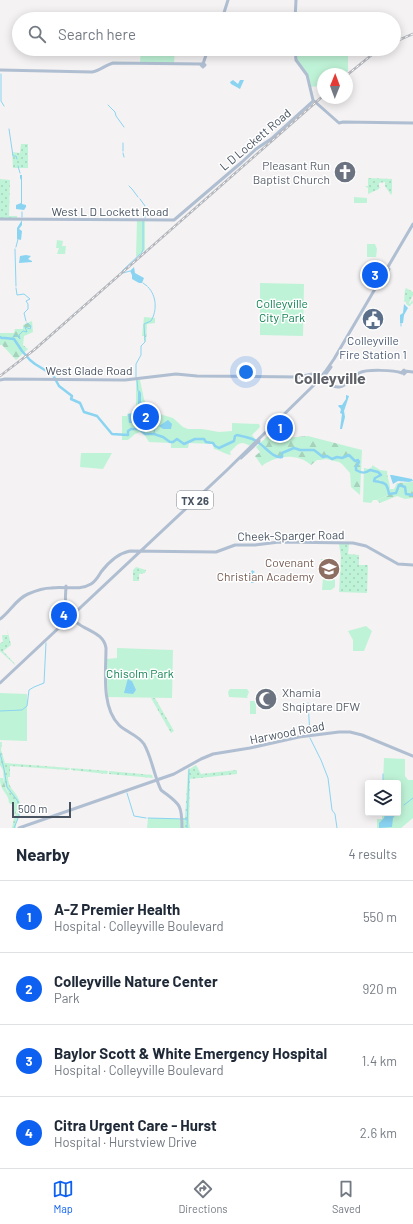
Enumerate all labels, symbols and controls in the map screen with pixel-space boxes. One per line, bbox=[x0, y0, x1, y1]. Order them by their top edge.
search box bbox=[12, 12, 401, 56]
icon: search bbox=[26, 23, 48, 45]
text: Search here bbox=[58, 25, 136, 43]
north arrow bbox=[317, 68, 353, 104]
street label: L D Lockett Road bbox=[217, 105, 293, 173]
place label: Pleasant Run Baptist Church bbox=[253, 158, 330, 186]
church icon: Pleasant Run Baptist Church bbox=[332, 159, 358, 185]
street label: West L D Lockett Road bbox=[51, 204, 169, 218]
pin: 3 bbox=[362, 260, 388, 290]
park label: Colleyville City Park bbox=[256, 296, 308, 324]
public building icon: Colleyville Fire Station 1 bbox=[360, 306, 386, 332]
place label: Colleyville Fire Station 1 bbox=[339, 333, 407, 361]
your location bbox=[236, 362, 256, 382]
street label: West Glade Road bbox=[46, 363, 132, 377]
district label: Colleyville bbox=[294, 368, 366, 387]
pin: 2 bbox=[133, 402, 159, 432]
pin: 1 bbox=[267, 413, 293, 443]
road number: TX 26 bbox=[177, 491, 213, 509]
street label: Cheek-Sparger Road bbox=[237, 527, 345, 543]
place label: Covenant Christian Academy bbox=[217, 555, 314, 583]
school or university icon: Covenant Christian Academy bbox=[316, 556, 342, 582]
pin: 4 bbox=[51, 600, 77, 630]
park label: Chisolm Park bbox=[106, 666, 174, 680]
place label: Xhamia Shqiptare DFW bbox=[282, 685, 361, 713]
mosque icon: Xhamia Shqiptare DFW bbox=[253, 686, 279, 712]
street label: Harwood Road bbox=[249, 718, 325, 746]
map controls bbox=[365, 780, 401, 816]
button: layers bbox=[365, 780, 401, 816]
scale bar bbox=[12, 800, 71, 819]
text: 500 m bbox=[18, 802, 47, 815]
text: Nearby bbox=[16, 844, 70, 864]
text: 4 results bbox=[349, 846, 397, 862]
text: A-Z Premier Health bbox=[54, 900, 180, 918]
text: 1 bbox=[27, 909, 31, 925]
text: 550 m bbox=[363, 909, 397, 925]
text: Hospital · Colleyville Boulevard bbox=[54, 918, 224, 934]
text: Colleyville Nature Center bbox=[54, 972, 218, 990]
text: 2 bbox=[25, 981, 33, 997]
text: 920 m bbox=[363, 981, 397, 997]
text: Park bbox=[54, 990, 80, 1006]
text: Baylor Scott & White Emergency Hospital bbox=[54, 1044, 327, 1062]
text: 3 bbox=[25, 1053, 33, 1069]
text: 1.4 km bbox=[362, 1053, 397, 1069]
text: Hospital · Colleyville Boulevard bbox=[54, 1062, 224, 1078]
text: Citra Urgent Care - Hurst bbox=[54, 1116, 217, 1134]
text: 4 bbox=[25, 1125, 33, 1141]
text: 2.6 km bbox=[360, 1125, 397, 1141]
text: Hospital · Hurstview Drive bbox=[54, 1134, 197, 1150]
tab: Map bbox=[52, 1178, 74, 1215]
tab: Directions bbox=[178, 1178, 228, 1215]
tab: Saved bbox=[332, 1178, 361, 1215]

